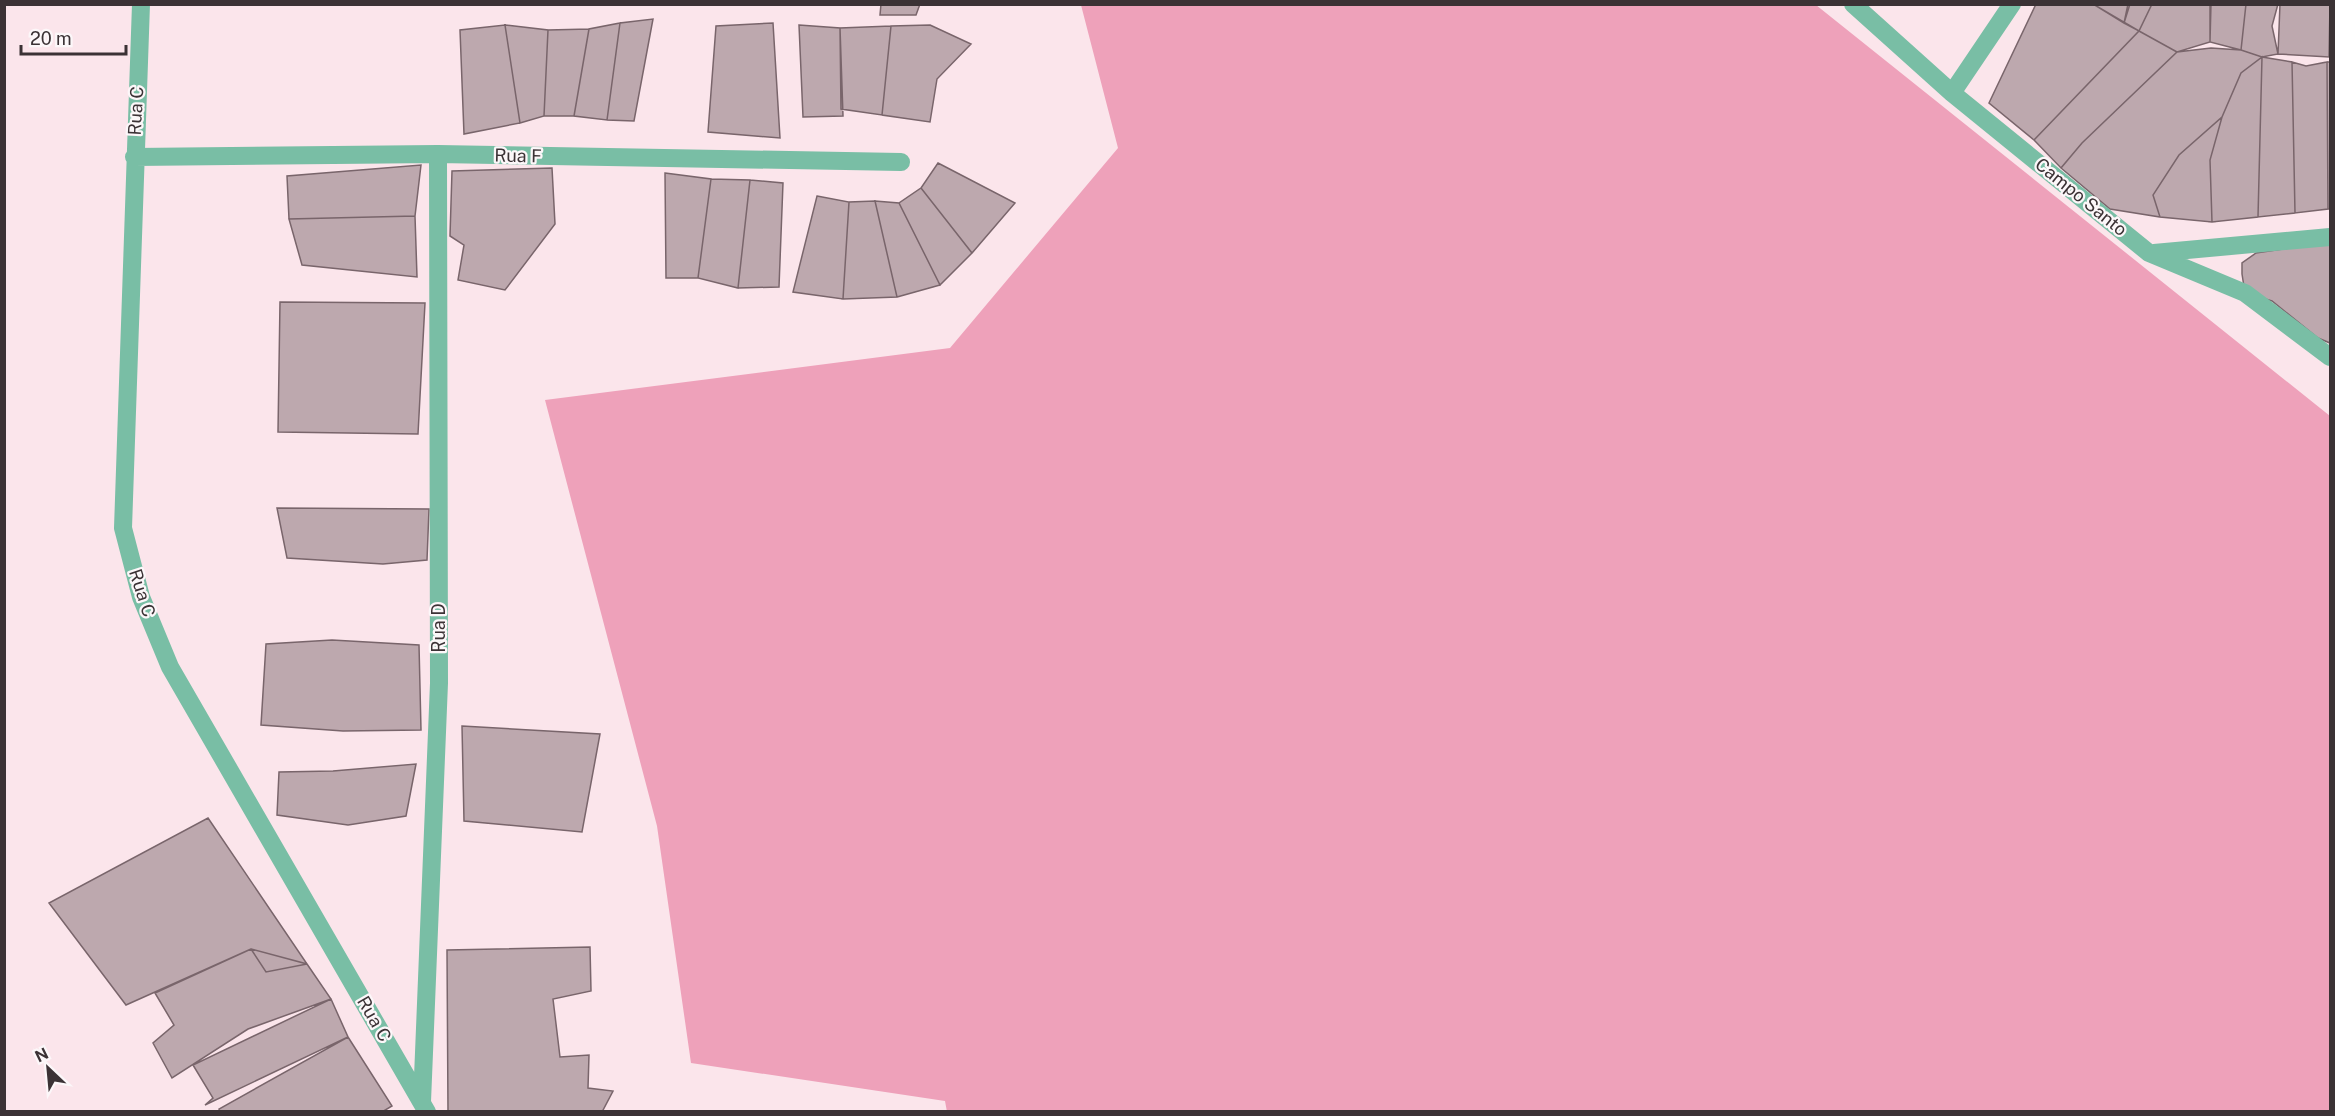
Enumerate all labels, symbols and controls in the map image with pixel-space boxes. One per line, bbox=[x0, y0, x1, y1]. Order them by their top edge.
scale bar bbox=[21, 18, 126, 56]
text: 20 m bbox=[30, 28, 72, 49]
street label: Rua C bbox=[124, 86, 147, 136]
street label: Rua F bbox=[494, 145, 542, 166]
street label: Campo Santo bbox=[2031, 153, 2131, 240]
street label: Rua C bbox=[125, 566, 160, 619]
street label: Rua D bbox=[428, 603, 449, 653]
street label: Rua C bbox=[353, 992, 396, 1045]
north arrow bbox=[18, 1038, 78, 1098]
text: N bbox=[32, 1044, 51, 1066]

